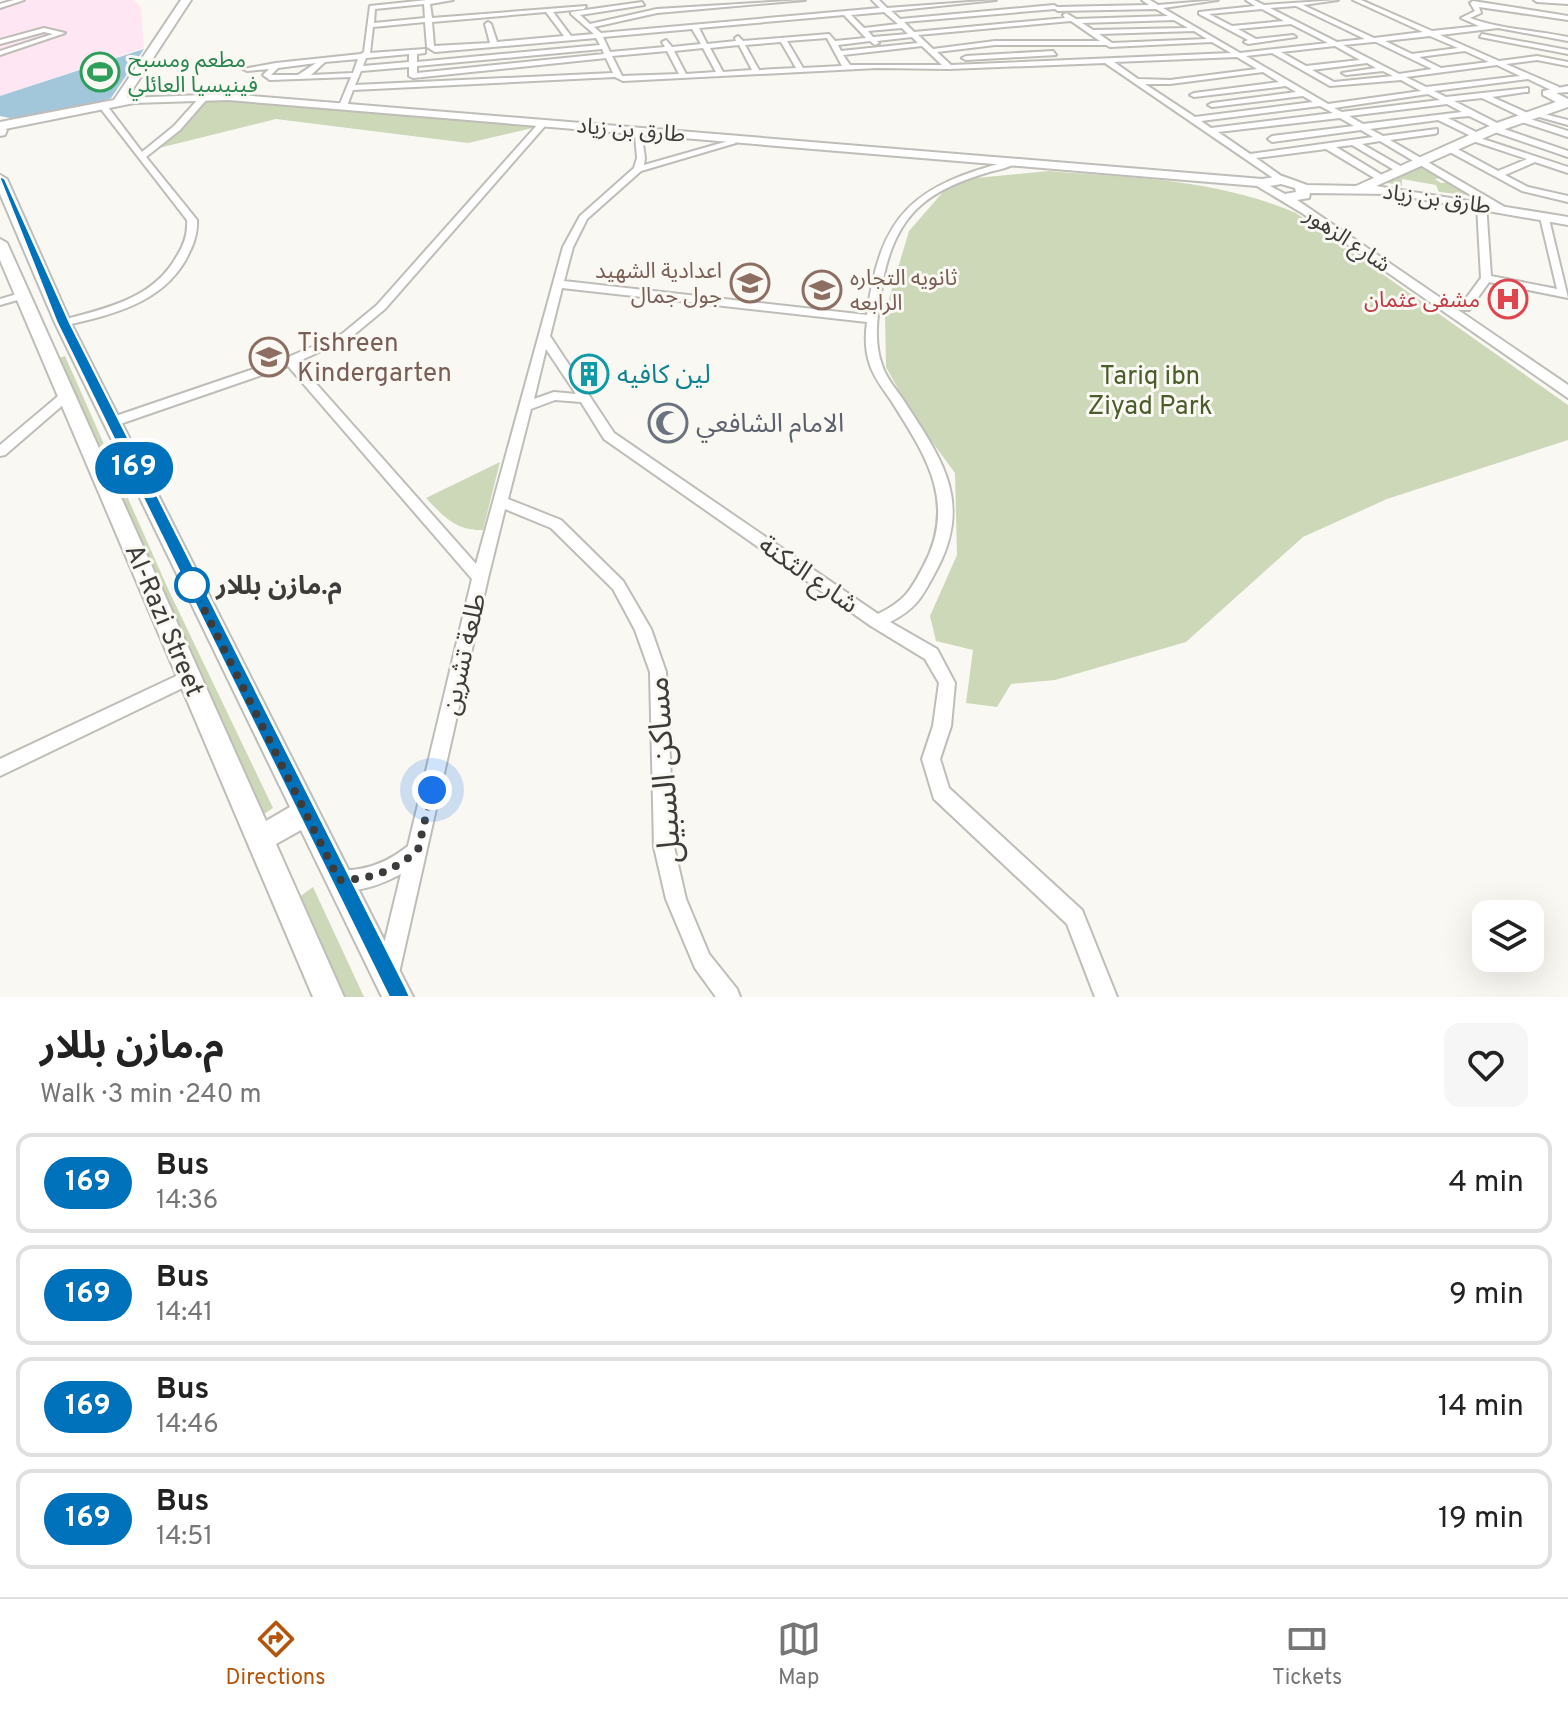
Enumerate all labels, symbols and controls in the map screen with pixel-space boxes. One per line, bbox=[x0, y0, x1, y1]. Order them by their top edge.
place label: مطعم ومسبح فينيسيا العائلي bbox=[128, 48, 258, 101]
sports icon: مطعم ومسبح فينيسيا العائلي bbox=[79, 51, 121, 93]
street label: طارق بن زياد bbox=[575, 113, 686, 150]
street label: طارق بن زياد bbox=[1381, 180, 1492, 221]
street label: شارع الزهور bbox=[1297, 202, 1395, 280]
place label: اعدادية الشهيد جول جمال bbox=[595, 259, 722, 311]
school or university icon: اعدادية الشهيد جول جمال bbox=[729, 262, 771, 304]
place label: ثانويه التجاره الرابعه bbox=[850, 266, 957, 318]
school or university icon: ثانويه التجاره الرابعه bbox=[801, 269, 843, 311]
hospital icon: مشفى عثمان bbox=[1487, 278, 1529, 320]
place label: مشفى عثمان bbox=[1364, 288, 1480, 315]
place label: Tishreen Kindergarten bbox=[297, 328, 452, 391]
school or university icon: Tishreen Kindergarten bbox=[248, 336, 290, 378]
building icon: لين كافيه bbox=[568, 353, 610, 395]
place label: لين كافيه bbox=[617, 360, 711, 393]
park label: Tariq ibn Ziyad Park bbox=[1087, 361, 1213, 424]
mosque icon: الامام الشافعي bbox=[647, 402, 689, 444]
place label: الامام الشافعي bbox=[696, 409, 844, 443]
line badge: 169 bbox=[88, 442, 180, 494]
text: 169 bbox=[111, 450, 157, 486]
street label: شارع الثكنة bbox=[751, 530, 864, 622]
street label: Al-Razi Street bbox=[116, 540, 210, 702]
marker: م.مازن بللار bbox=[175, 568, 209, 602]
place label: م.مازن بللار bbox=[215, 571, 342, 605]
street label: طلعة تشرين bbox=[435, 591, 495, 719]
street label: مساكن السبيل bbox=[640, 675, 692, 864]
your location bbox=[412, 770, 452, 810]
map controls bbox=[1472, 900, 1544, 972]
button: layers bbox=[1472, 900, 1544, 972]
button: heart bbox=[1444, 1023, 1528, 1107]
text: م.مازن بللار bbox=[40, 1024, 224, 1073]
text: Walk · 3 min · 240 m bbox=[40, 1079, 262, 1112]
text: Bus bbox=[156, 1148, 209, 1185]
text: 169 bbox=[65, 1165, 111, 1201]
text: 4 min bbox=[1448, 1165, 1524, 1202]
text: 14:36 bbox=[156, 1185, 218, 1218]
text: Bus bbox=[156, 1260, 209, 1297]
text: 169 bbox=[65, 1277, 111, 1313]
text: 9 min bbox=[1449, 1277, 1524, 1314]
text: 14:41 bbox=[156, 1297, 213, 1330]
text: Bus bbox=[156, 1372, 209, 1409]
text: 169 bbox=[65, 1389, 111, 1425]
text: 14 min bbox=[1438, 1389, 1524, 1426]
text: 14:46 bbox=[156, 1409, 219, 1442]
text: Bus bbox=[156, 1484, 209, 1521]
text: 169 bbox=[65, 1501, 111, 1537]
text: 19 min bbox=[1438, 1501, 1524, 1538]
text: 14:51 bbox=[156, 1521, 213, 1554]
tab: Directions bbox=[226, 1617, 326, 1692]
tab: Map bbox=[777, 1617, 821, 1692]
tab: Tickets bbox=[1272, 1617, 1342, 1692]

